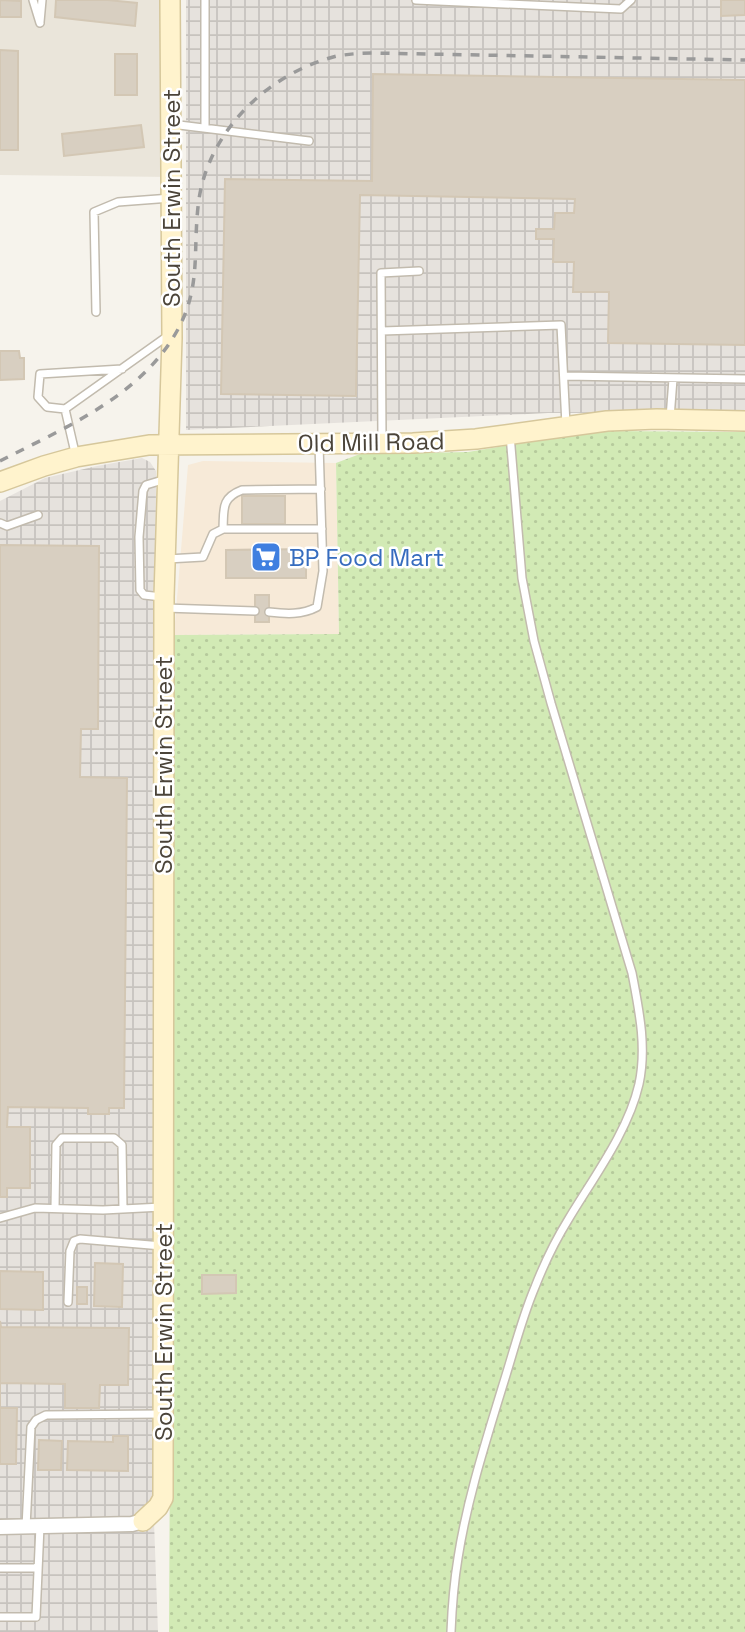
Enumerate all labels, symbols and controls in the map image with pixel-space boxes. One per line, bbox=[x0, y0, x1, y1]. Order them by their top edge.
street label: South Erwin Street bbox=[156, 89, 187, 307]
street label: Old Mill Road bbox=[297, 425, 445, 459]
supermarket icon: BP Food Mart bbox=[249, 540, 283, 574]
place label: BP Food Mart bbox=[289, 542, 444, 573]
street label: South Erwin Street bbox=[148, 656, 179, 874]
street label: South Erwin Street bbox=[148, 1223, 179, 1441]

